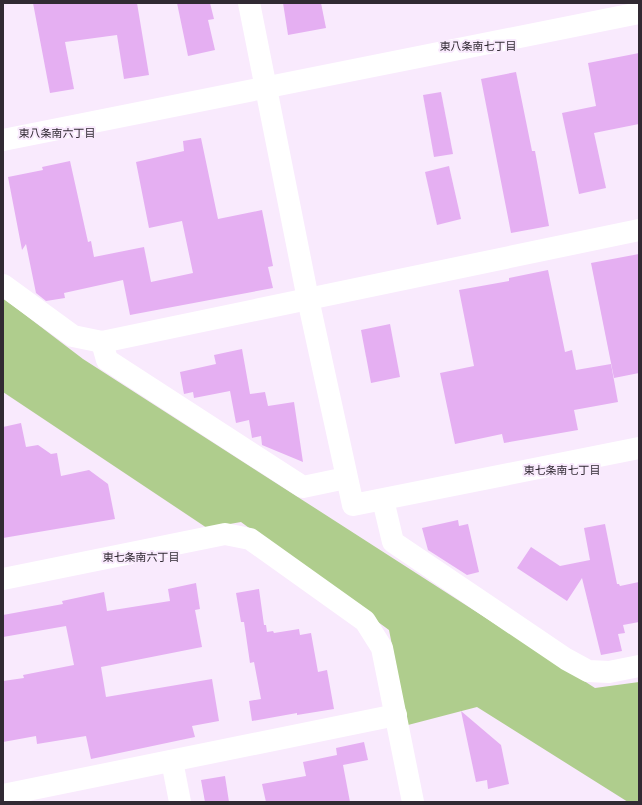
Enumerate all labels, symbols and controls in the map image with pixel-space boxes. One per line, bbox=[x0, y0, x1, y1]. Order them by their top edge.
district label: 東八条南七丁目 bbox=[440, 39, 517, 52]
district label: 東八条南六丁目 bbox=[19, 126, 96, 139]
district label: 東七条南七丁目 bbox=[524, 463, 601, 476]
district label: 東七条南六丁目 bbox=[103, 550, 180, 563]

